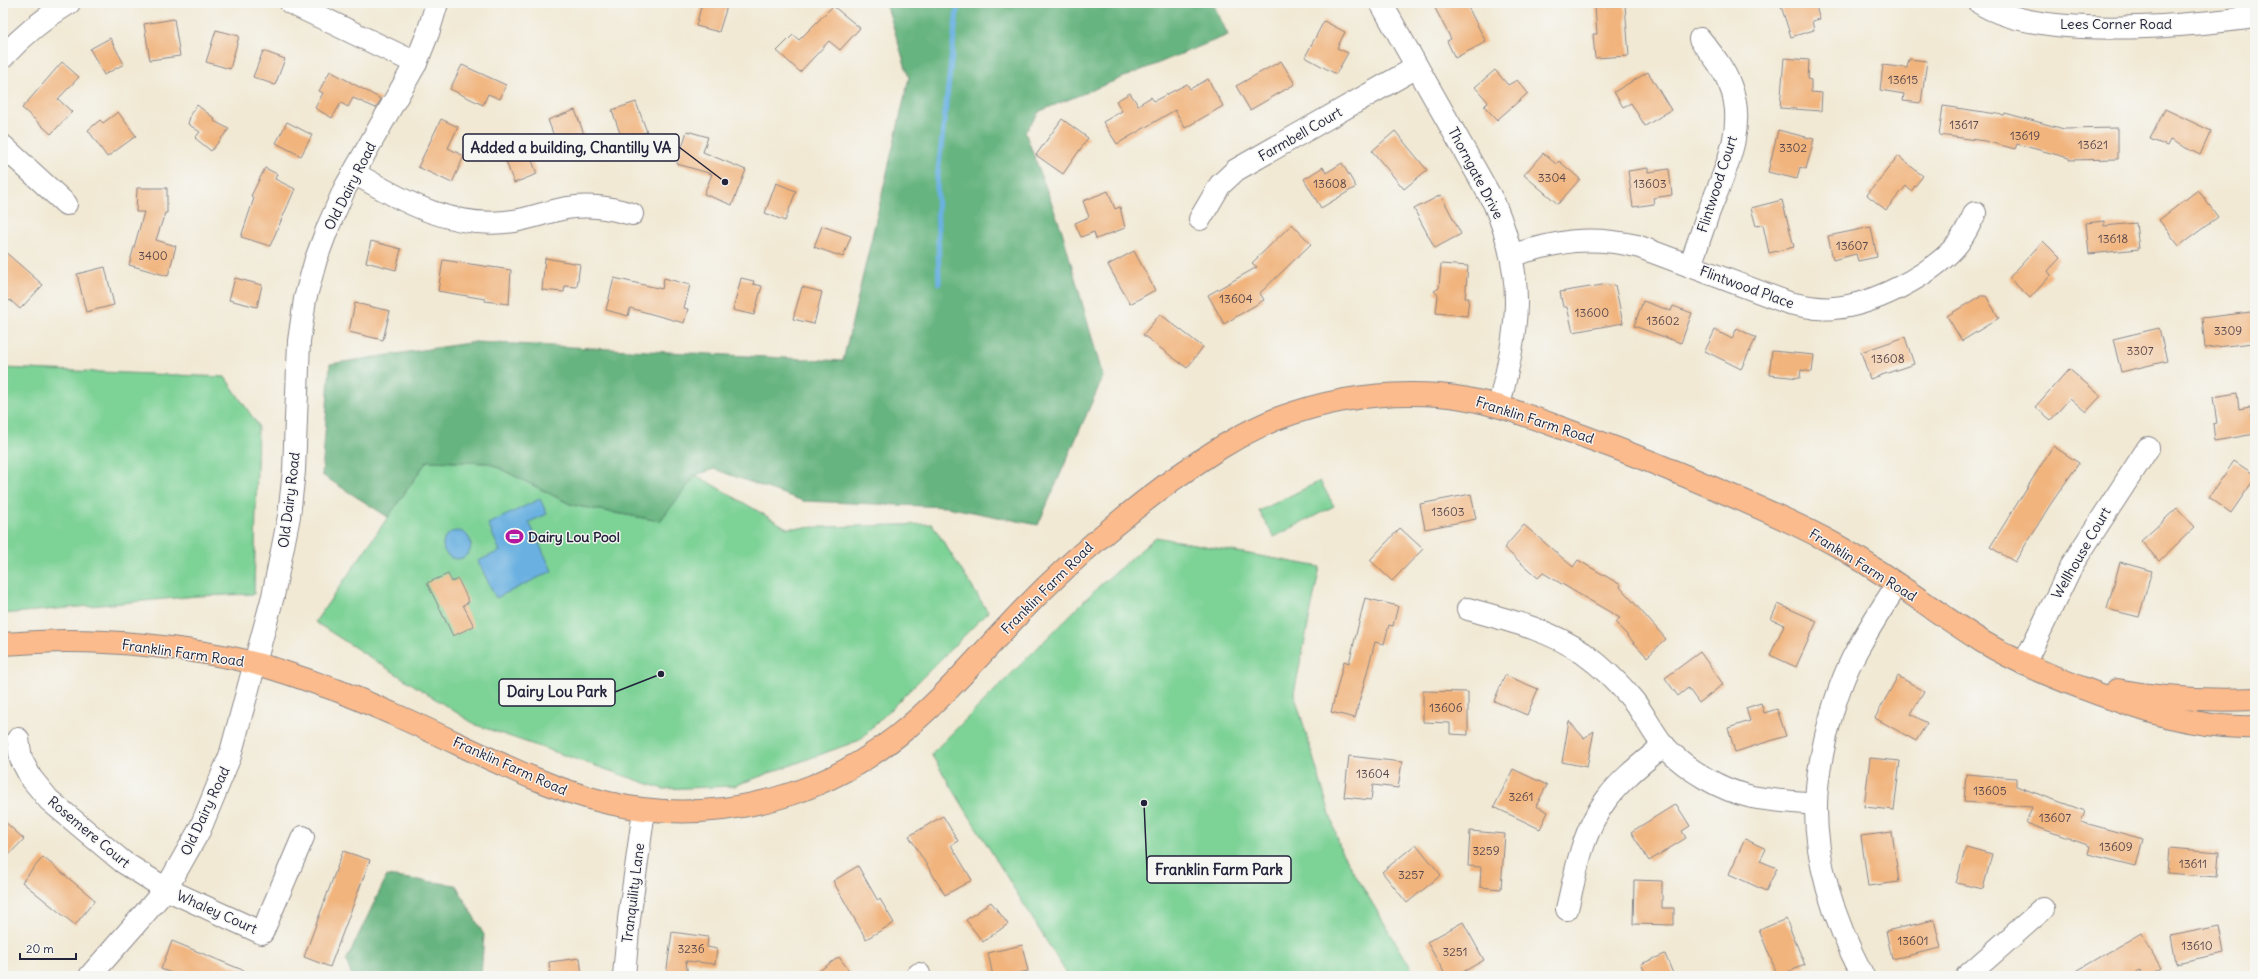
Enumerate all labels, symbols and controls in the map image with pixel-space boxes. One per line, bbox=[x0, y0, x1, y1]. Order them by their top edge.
street label: Lees Corner Road bbox=[2060, 15, 2172, 33]
house number: 13615 bbox=[1888, 72, 1918, 87]
street label: Farmbell Court bbox=[1255, 103, 1345, 165]
house number: 13617 bbox=[1949, 117, 1979, 132]
street label: Thorngate Drive bbox=[1444, 124, 1508, 222]
house number: 13619 bbox=[2010, 128, 2040, 143]
street label: Flintwood Court bbox=[1693, 133, 1741, 235]
callout: Added a building, Chantilly VA bbox=[463, 134, 679, 161]
house number: 13621 bbox=[2078, 137, 2108, 152]
text: Added a building, Chantilly VA bbox=[471, 138, 672, 158]
street label: Old Dairy Road bbox=[320, 139, 380, 233]
house number: 3302 bbox=[1779, 140, 1807, 155]
house number: 3304 bbox=[1538, 170, 1566, 185]
house number: 13608 bbox=[1313, 176, 1347, 191]
house number: 13603 bbox=[1633, 176, 1667, 191]
house number: 13618 bbox=[2098, 231, 2128, 246]
house number: 13607 bbox=[1836, 238, 1868, 253]
house number: 3400 bbox=[138, 248, 168, 263]
street label: Flintwood Place bbox=[1697, 262, 1797, 312]
house number: 13604 bbox=[1219, 291, 1253, 306]
house number: 13600 bbox=[1575, 305, 1609, 320]
house number: 13602 bbox=[1647, 313, 1680, 328]
house number: 3309 bbox=[2214, 323, 2242, 338]
house number: 3307 bbox=[2126, 343, 2154, 358]
house number: 13608 bbox=[1871, 351, 1905, 366]
street label: Franklin Farm Road bbox=[1474, 392, 1596, 448]
street label: Old Dairy Road bbox=[274, 451, 304, 549]
house number: 13603 bbox=[1431, 504, 1465, 519]
street label: Wellhouse Court bbox=[2047, 504, 2115, 602]
street label: Franklin Farm Road bbox=[1806, 525, 1920, 605]
sports icon: Dairy Lou Pool bbox=[505, 527, 525, 547]
place label: Dairy Lou Pool bbox=[528, 528, 620, 546]
street label: Franklin Farm Road bbox=[997, 538, 1097, 638]
street label: Franklin Farm Road bbox=[121, 636, 245, 670]
callout: Dairy Lou Park bbox=[499, 679, 615, 706]
text: Dairy Lou Park bbox=[507, 682, 608, 702]
house number: 13606 bbox=[1429, 700, 1463, 715]
street label: Franklin Farm Road bbox=[450, 733, 570, 799]
street label: Old Dairy Road bbox=[176, 764, 234, 858]
house number: 13604 bbox=[1356, 766, 1390, 781]
house number: 13605 bbox=[1973, 783, 2007, 798]
house number: 3261 bbox=[1508, 789, 1534, 804]
street label: Rosemere Court bbox=[44, 792, 134, 872]
house number: 13607 bbox=[2039, 810, 2071, 825]
house number: 13609 bbox=[2099, 839, 2133, 854]
street label: Tranquility Lane bbox=[618, 842, 648, 944]
house number: 3259 bbox=[1472, 843, 1500, 858]
callout: Franklin Farm Park bbox=[1147, 856, 1291, 883]
house number: 13611 bbox=[2179, 856, 2207, 871]
text: Franklin Farm Park bbox=[1155, 860, 1283, 879]
house number: 3257 bbox=[1398, 867, 1424, 882]
street label: Whaley Court bbox=[174, 886, 260, 938]
house number: 13601 bbox=[1897, 933, 1929, 948]
scale bar bbox=[20, 935, 76, 961]
house number: 13610 bbox=[2181, 938, 2213, 953]
text: 20 m bbox=[26, 941, 54, 956]
house number: 3236 bbox=[677, 941, 705, 956]
house number: 3251 bbox=[1442, 944, 1468, 959]

